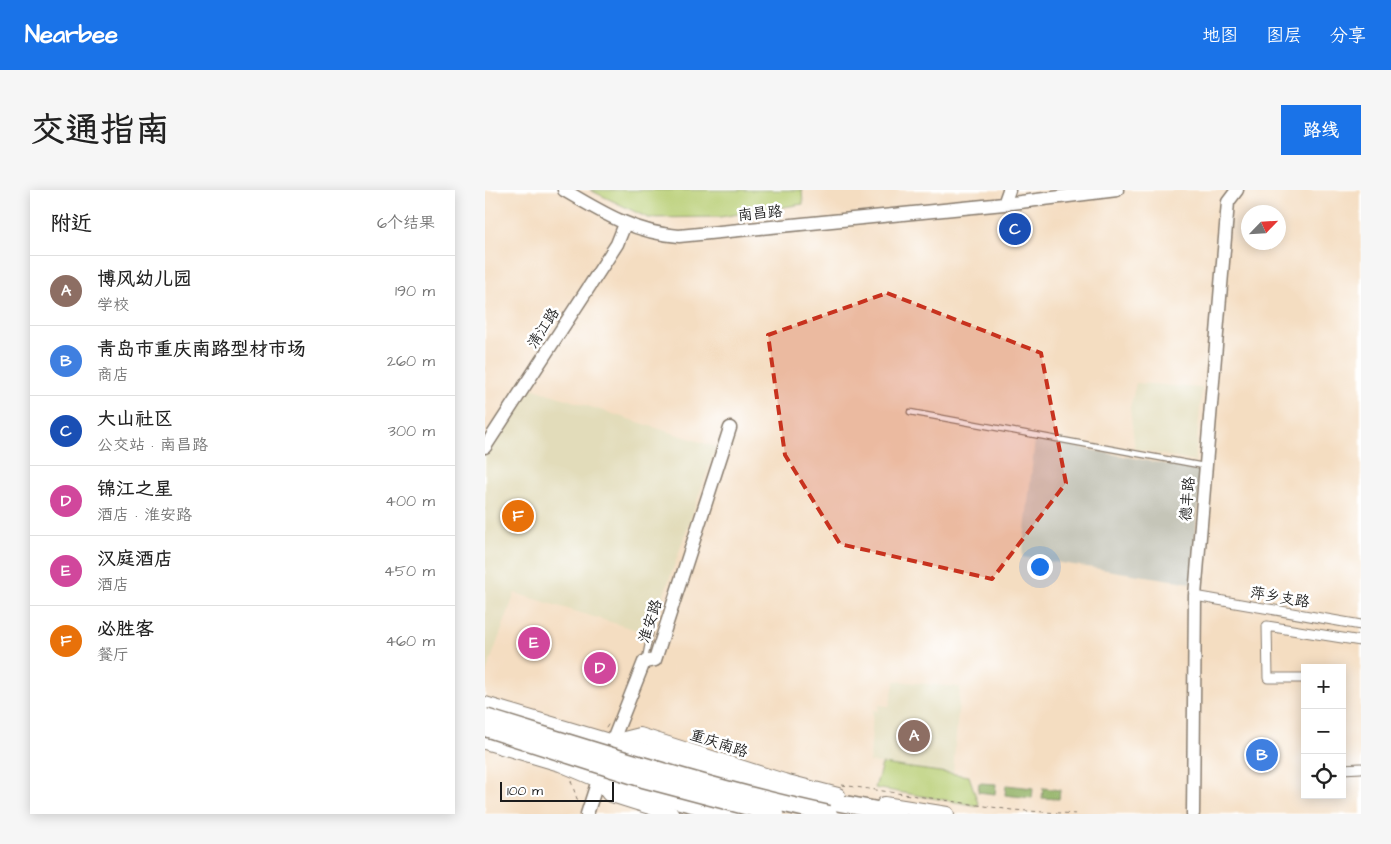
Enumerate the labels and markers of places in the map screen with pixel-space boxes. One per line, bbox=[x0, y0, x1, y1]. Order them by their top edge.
pin: C bbox=[999, 210, 1031, 248]
pin: F bbox=[502, 497, 534, 535]
pin: E bbox=[518, 624, 550, 662]
pin: D bbox=[584, 649, 616, 687]
pin: A bbox=[898, 717, 930, 755]
pin: B bbox=[1246, 736, 1278, 774]

